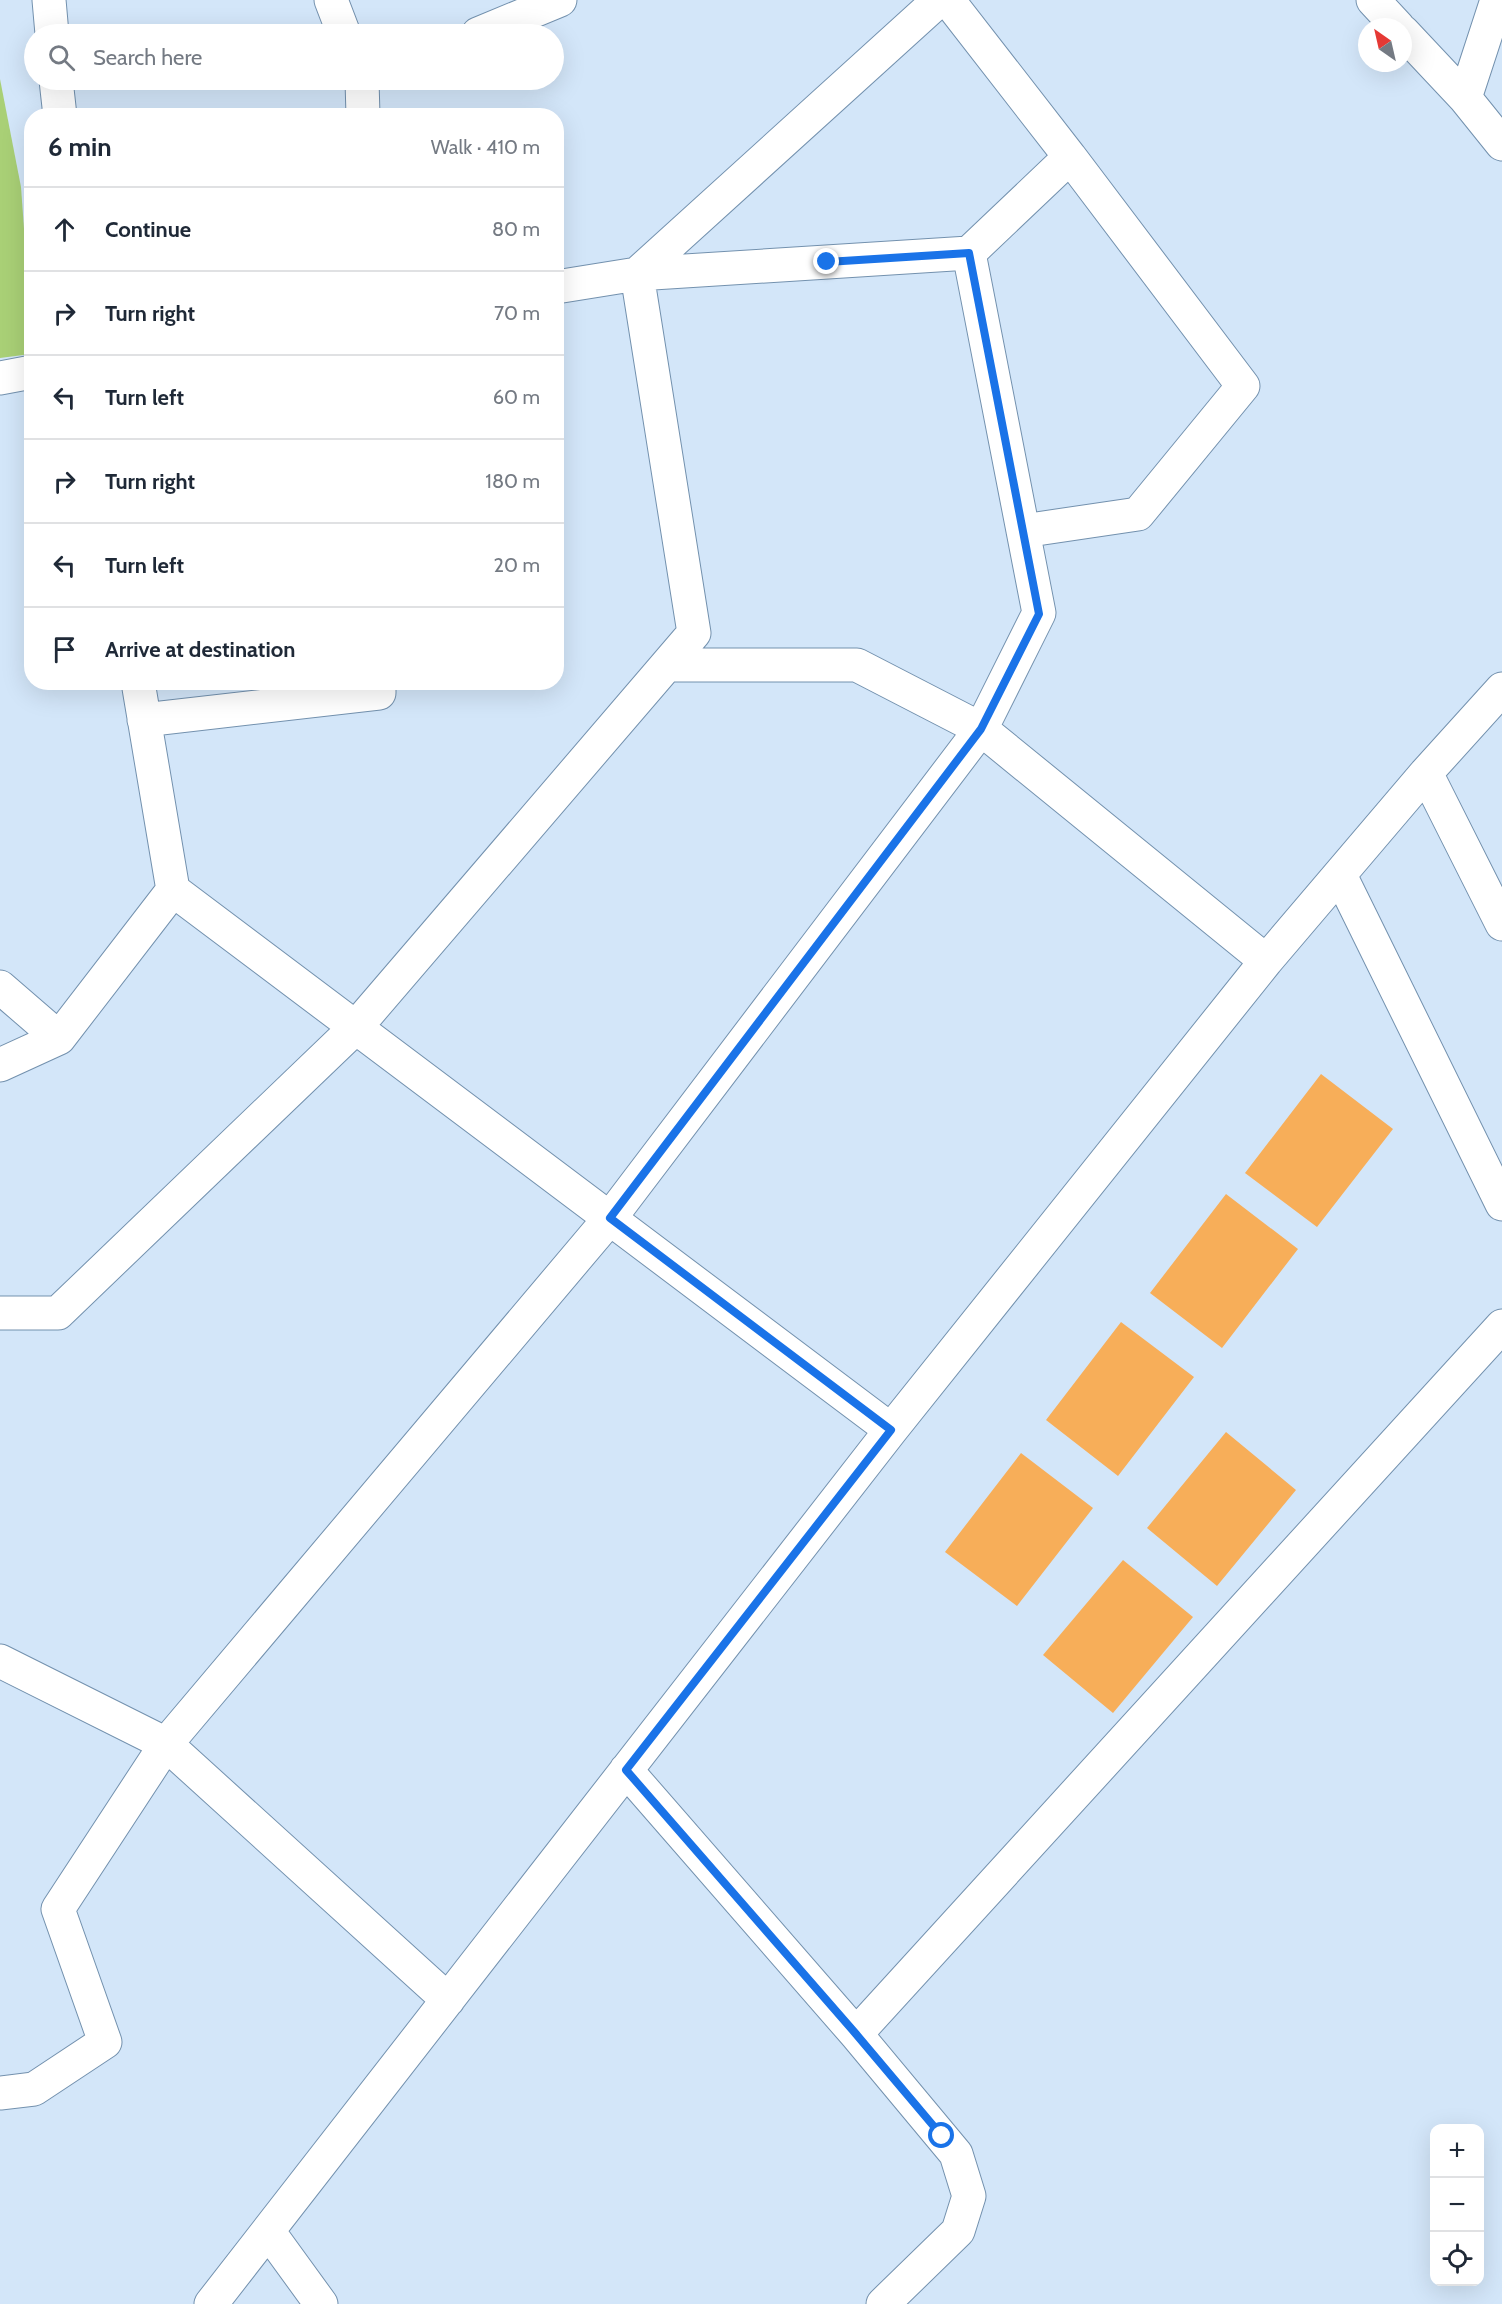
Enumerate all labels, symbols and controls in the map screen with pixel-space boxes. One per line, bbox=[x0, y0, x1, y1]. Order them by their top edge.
north arrow bbox=[1358, 18, 1412, 72]
search box bbox=[24, 24, 564, 90]
icon: search bbox=[45, 41, 78, 74]
text: Search here bbox=[93, 44, 202, 71]
text: 6 min bbox=[48, 131, 112, 163]
text: Walk · 410 m bbox=[431, 135, 540, 159]
icon: ahead bbox=[48, 213, 81, 246]
text: Continue bbox=[105, 216, 191, 243]
text: 80 m bbox=[492, 217, 540, 241]
route end bbox=[813, 248, 839, 274]
icon: right bbox=[48, 297, 81, 330]
text: Turn right bbox=[105, 300, 195, 327]
text: 70 m bbox=[494, 301, 540, 325]
icon: left bbox=[48, 381, 81, 414]
text: Turn left bbox=[105, 384, 184, 411]
text: 60 m bbox=[493, 385, 540, 409]
icon: right bbox=[48, 465, 81, 498]
text: Turn right bbox=[105, 468, 195, 495]
text: 180 m bbox=[485, 469, 540, 493]
icon: left bbox=[48, 549, 81, 582]
text: Turn left bbox=[105, 552, 184, 579]
text: 20 m bbox=[494, 553, 540, 577]
icon: arrive bbox=[48, 633, 81, 666]
text: Arrive at destination bbox=[105, 636, 295, 663]
route start bbox=[928, 2122, 954, 2148]
map controls bbox=[1430, 2124, 1484, 2286]
button: + bbox=[1430, 2124, 1484, 2178]
button: − bbox=[1430, 2178, 1484, 2232]
button: locate bbox=[1430, 2232, 1484, 2286]

